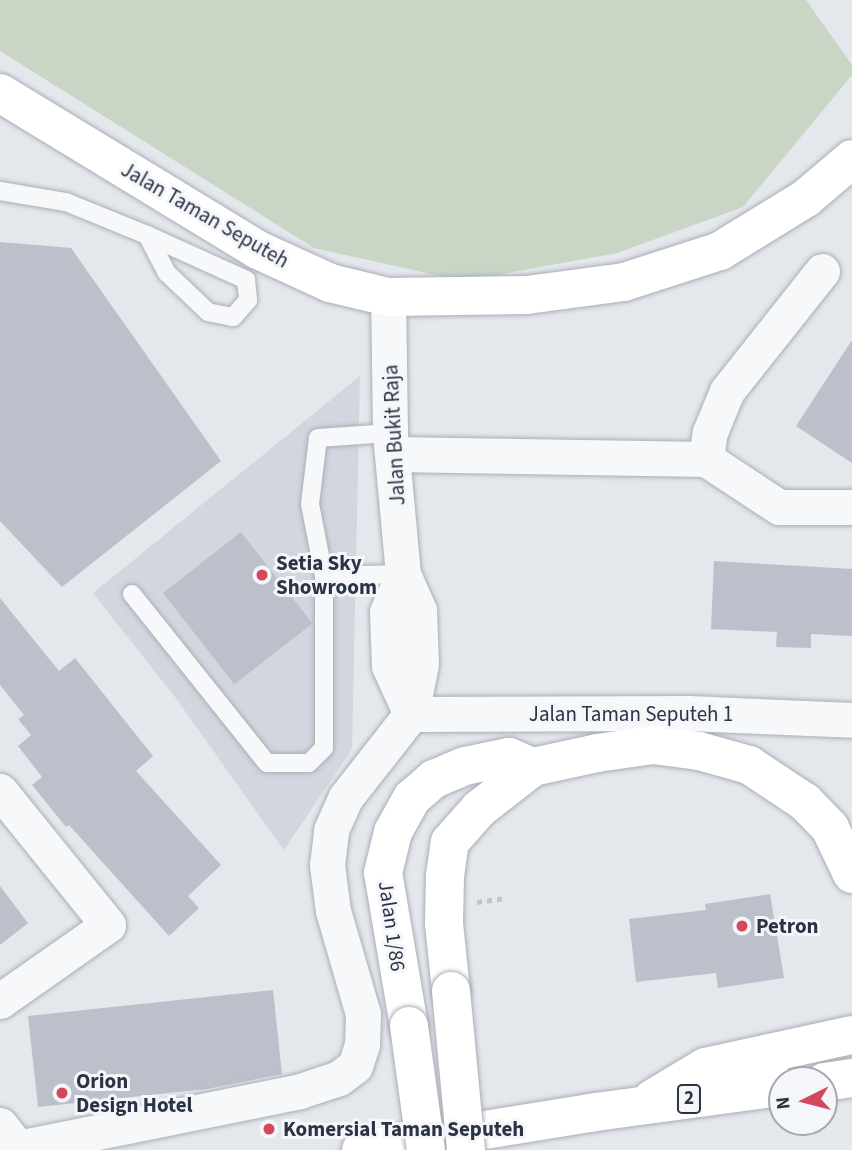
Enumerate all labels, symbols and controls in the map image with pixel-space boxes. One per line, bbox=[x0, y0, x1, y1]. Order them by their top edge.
street label: Jalan Taman Seputeh bbox=[117, 157, 293, 273]
street label: Jalan Bukit Raja bbox=[378, 364, 410, 506]
place label: Setia Sky Showroom bbox=[276, 550, 377, 600]
marker: Setia Sky Showroom bbox=[254, 567, 270, 583]
street label: Jalan Taman Seputeh 1 bbox=[529, 701, 733, 727]
street label: Jalan 1/86 bbox=[373, 879, 411, 973]
place label: Petron bbox=[756, 913, 819, 939]
marker: Petron bbox=[734, 918, 750, 934]
north arrow bbox=[768, 1066, 838, 1136]
place label: Orion Design Hotel bbox=[76, 1068, 193, 1118]
road number: 2 bbox=[677, 1084, 701, 1114]
marker: Orion Design Hotel bbox=[54, 1085, 70, 1101]
text: N bbox=[770, 1095, 798, 1111]
place label: Komersial Taman Seputeh bbox=[283, 1116, 524, 1142]
marker: Komersial Taman Seputeh bbox=[261, 1121, 277, 1137]

